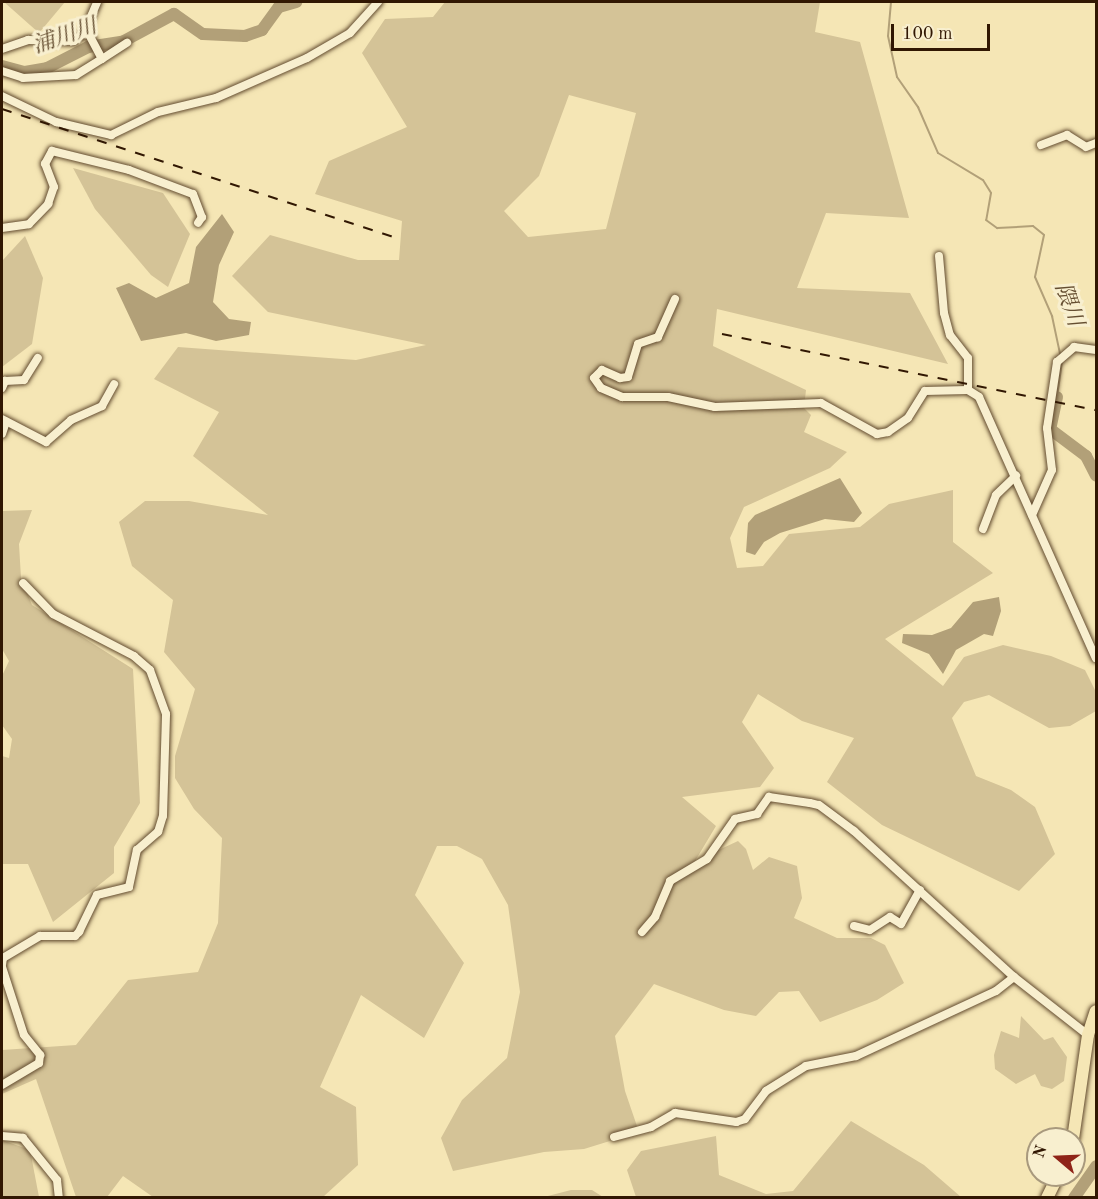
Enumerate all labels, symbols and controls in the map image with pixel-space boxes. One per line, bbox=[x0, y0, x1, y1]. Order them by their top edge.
scale bar bbox=[894, 12, 993, 50]
water label: 浦川川 bbox=[30, 14, 100, 60]
text: 100 m bbox=[902, 25, 953, 43]
water label: 隈川 bbox=[1048, 280, 1088, 330]
north arrow bbox=[1026, 1127, 1086, 1187]
text: N bbox=[1031, 1143, 1050, 1160]

